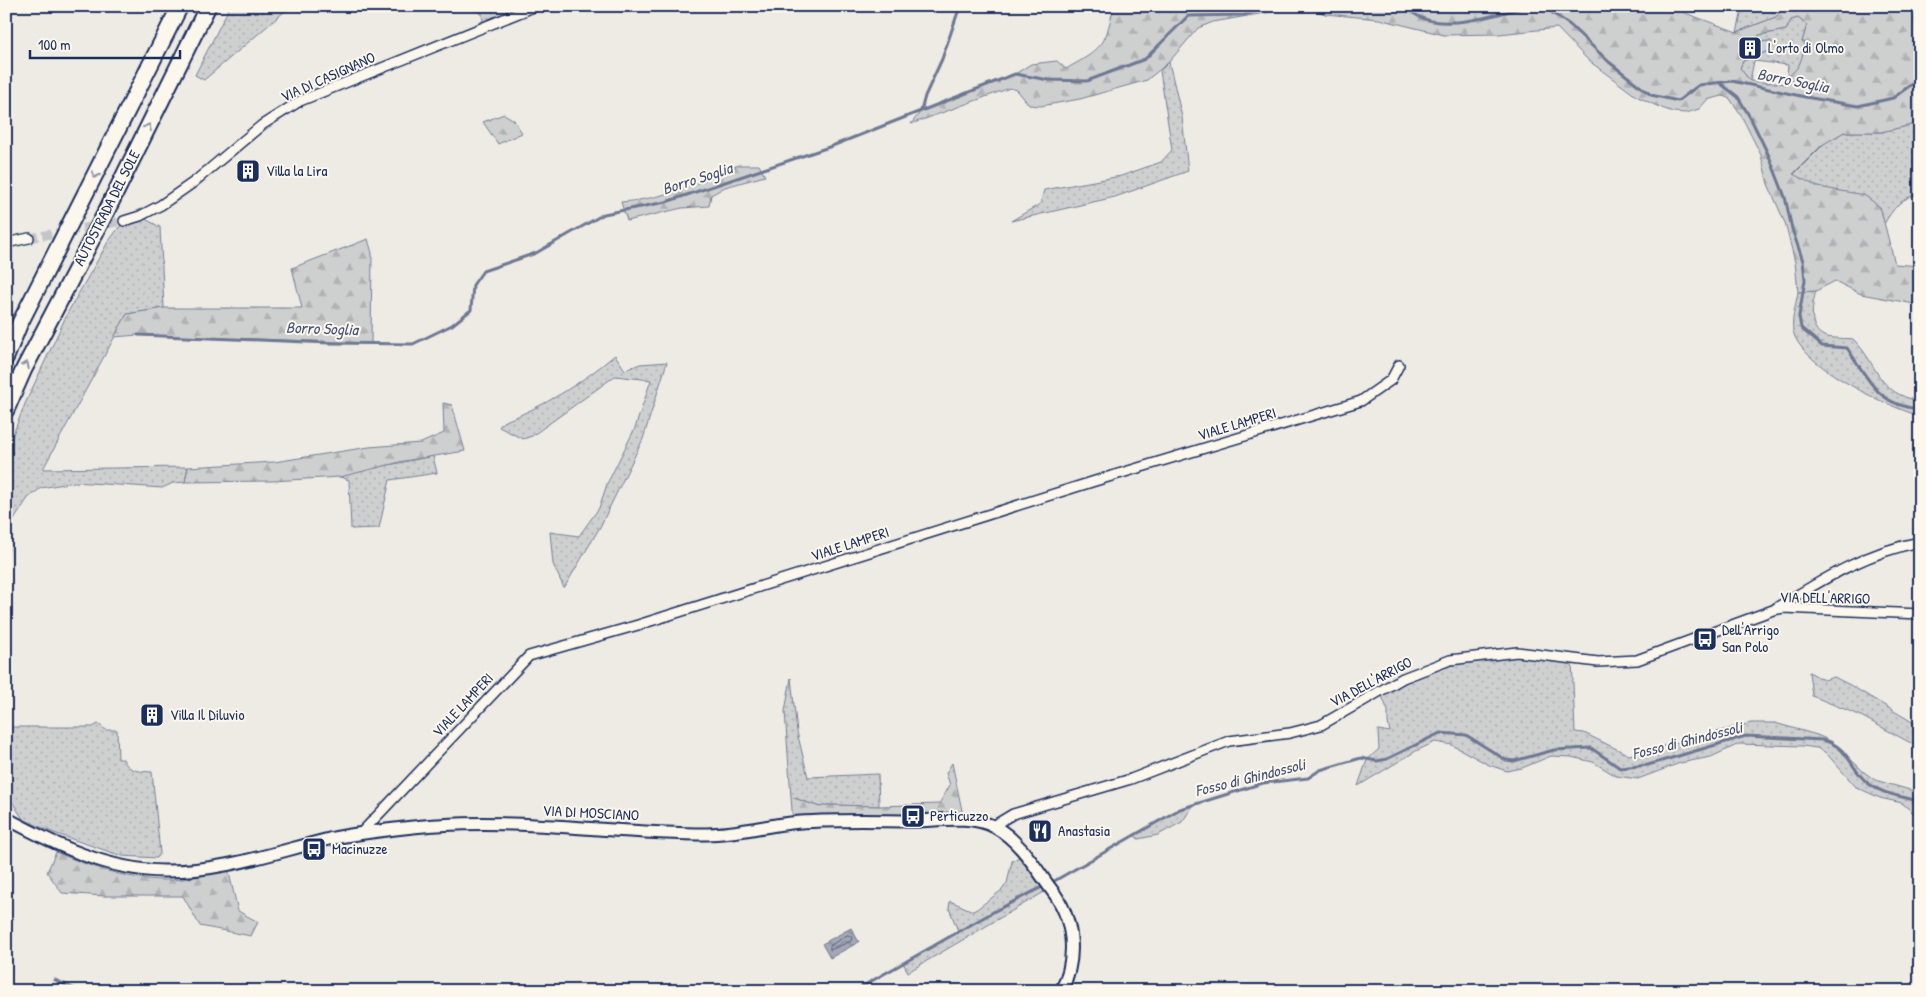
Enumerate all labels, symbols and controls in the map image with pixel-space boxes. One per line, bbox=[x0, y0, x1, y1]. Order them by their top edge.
scale bar bbox=[30, 28, 180, 60]
text: 100 m bbox=[38, 34, 71, 55]
building icon: L'orto di Olmo bbox=[1737, 35, 1763, 61]
place label: L'orto di Olmo bbox=[1768, 37, 1844, 58]
street label: VIA DI CASIGNANO bbox=[277, 46, 378, 107]
water label: Borro Soglia bbox=[1756, 62, 1832, 98]
one-way arrow bbox=[142, 123, 152, 132]
street label: AUTOSTRADA DEL SOLE bbox=[68, 146, 145, 269]
water label: Borro Soglia bbox=[659, 156, 736, 200]
building icon: Villa la Lira bbox=[235, 158, 261, 184]
place label: Villa la Lira bbox=[266, 160, 328, 181]
one-way arrow bbox=[90, 170, 101, 179]
water label: Borro Soglia bbox=[286, 316, 360, 340]
one-way arrow bbox=[20, 361, 30, 370]
street label: VIALE LAMPERI bbox=[1195, 402, 1279, 445]
street label: VIALE LAMPERI bbox=[808, 521, 892, 566]
street label: VIA DELL'ARRIGO bbox=[1780, 586, 1870, 609]
place label: Dell'Arrigo San Polo bbox=[1722, 619, 1779, 657]
bus stop icon: Dell'Arrigo San Polo bbox=[1692, 626, 1718, 652]
street label: VIA DELL'ARRIGO bbox=[1326, 651, 1415, 712]
street label: VIALE LAMPERI bbox=[427, 668, 498, 741]
building icon: Villa Il Diluvio bbox=[139, 702, 165, 728]
place label: Villa Il Diluvio bbox=[170, 704, 244, 725]
water label: Fosso di Ghindossoli bbox=[1630, 715, 1746, 764]
water label: Fosso di Ghindossoli bbox=[1193, 752, 1309, 801]
street label: VIA DI MOSCIANO bbox=[542, 799, 640, 826]
bus stop icon: Perticuzzo bbox=[900, 803, 926, 829]
place label: Perticuzzo bbox=[930, 805, 988, 826]
restaurant icon: Anastasia bbox=[1027, 818, 1053, 844]
place label: Anastasia bbox=[1058, 820, 1110, 841]
bus stop icon: Macinuzze bbox=[301, 836, 327, 862]
place label: Macinuzze bbox=[332, 838, 388, 859]

